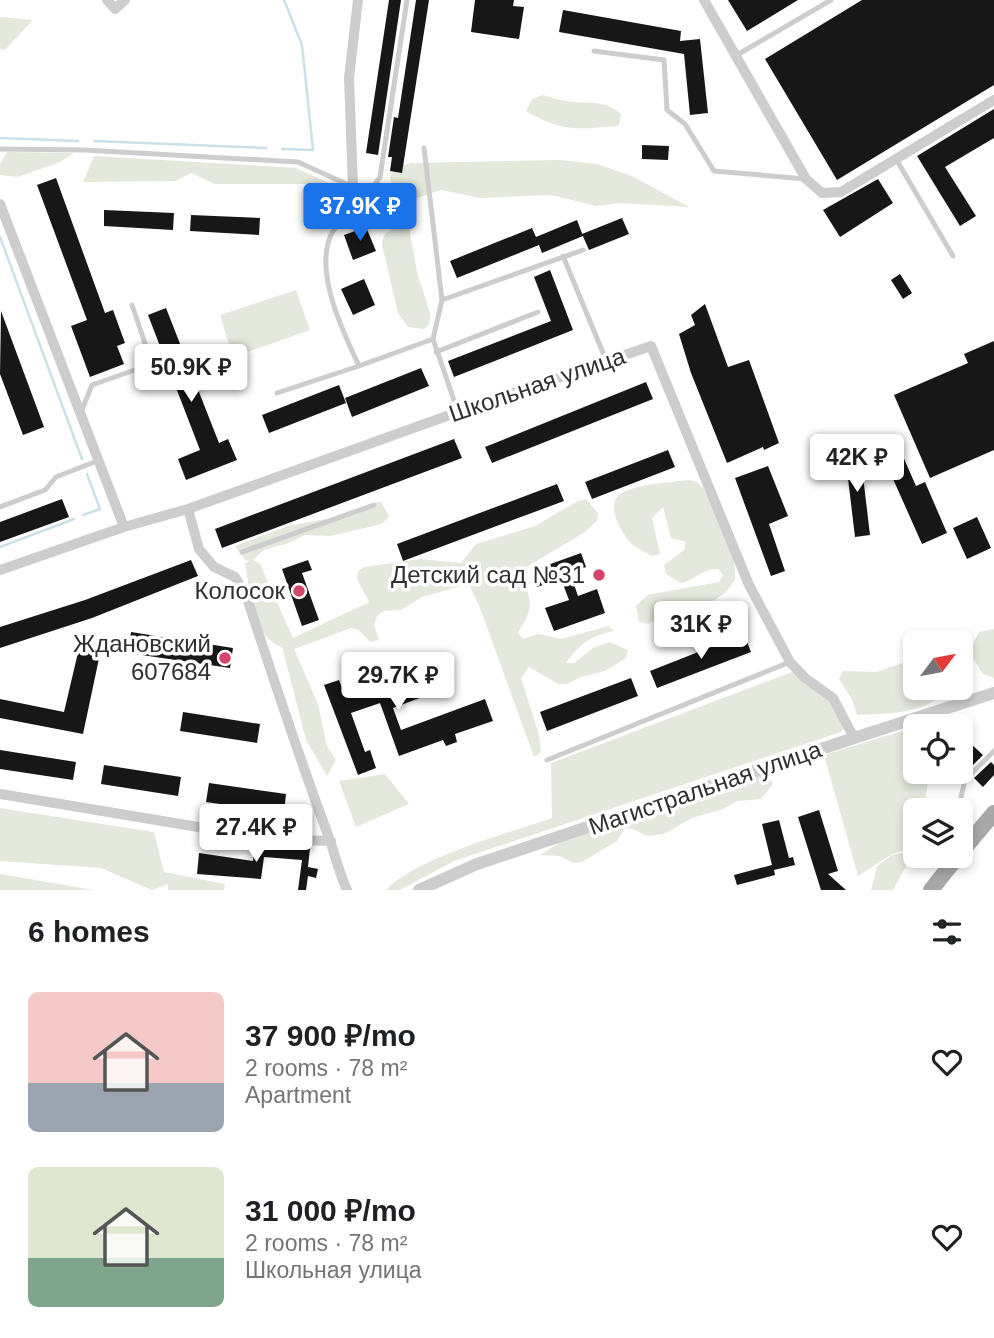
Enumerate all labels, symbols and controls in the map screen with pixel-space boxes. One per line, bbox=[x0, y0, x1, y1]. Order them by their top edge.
pin: 37.9K ₽ bbox=[295, 184, 425, 243]
text: 37.9K ₽ bbox=[319, 193, 401, 219]
street label: Школьная улица bbox=[445, 342, 629, 427]
pin: 50.9K ₽ bbox=[126, 344, 256, 404]
text: 50.9K ₽ bbox=[150, 354, 232, 380]
pin: 42K ₽ bbox=[808, 434, 906, 494]
text: 42K ₽ bbox=[826, 444, 888, 470]
place label: Детский сад №31 bbox=[391, 561, 585, 588]
marker: Детский сад №31 bbox=[591, 567, 607, 583]
place label: Колосок bbox=[194, 577, 285, 604]
marker: Колосок bbox=[291, 583, 307, 599]
pin: 31K ₽ bbox=[652, 602, 750, 661]
text: 31K ₽ bbox=[670, 611, 732, 637]
place label: Ждановский 607684 bbox=[73, 630, 211, 685]
north arrow bbox=[903, 630, 973, 700]
map controls bbox=[903, 630, 973, 868]
marker: Ждановский 607684 bbox=[217, 650, 233, 666]
pin: 29.7K ₽ bbox=[333, 652, 463, 712]
text: 29.7K ₽ bbox=[357, 662, 439, 688]
button: locate bbox=[903, 714, 973, 784]
street label: Магистральная улица bbox=[585, 735, 825, 840]
button: layers bbox=[903, 798, 973, 868]
pin: 27.4K ₽ bbox=[191, 804, 321, 864]
text: 27.4K ₽ bbox=[215, 814, 297, 840]
icon: filters bbox=[928, 913, 966, 951]
text: 6 homes bbox=[28, 915, 150, 948]
text: 37 900 ₽/mo bbox=[245, 1019, 416, 1052]
icon: home bbox=[84, 1020, 168, 1104]
icon: heart bbox=[928, 1043, 966, 1081]
text: 2 rooms · 78 m² bbox=[245, 1055, 407, 1081]
text: Apartment bbox=[245, 1082, 351, 1108]
text: 31 000 ₽/mo bbox=[245, 1194, 416, 1227]
icon: home bbox=[84, 1195, 168, 1279]
icon: heart bbox=[928, 1218, 966, 1256]
text: 2 rooms · 78 m² bbox=[245, 1230, 407, 1256]
text: Школьная улица bbox=[245, 1257, 422, 1283]

